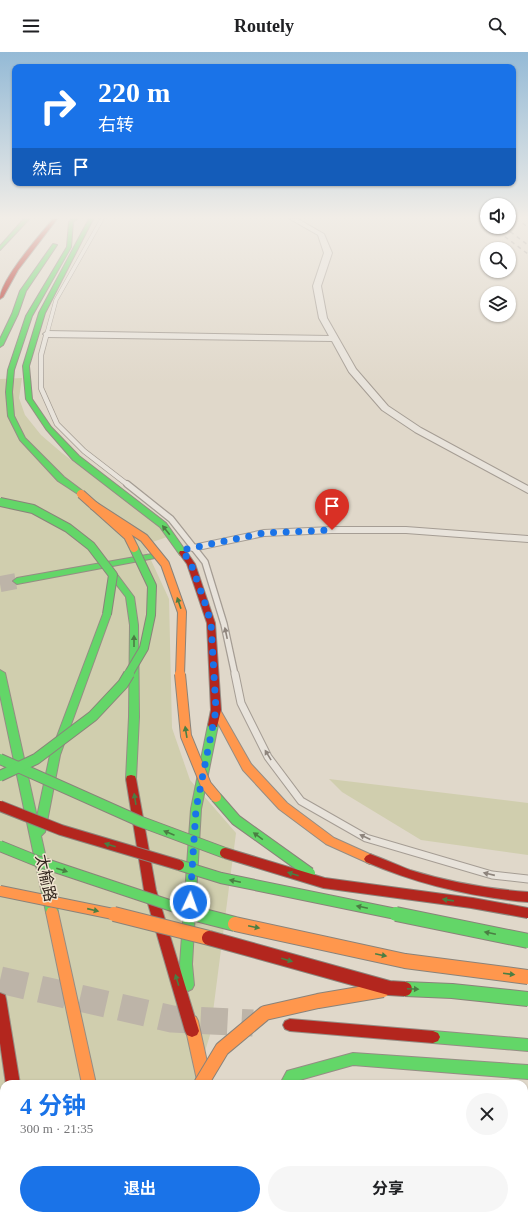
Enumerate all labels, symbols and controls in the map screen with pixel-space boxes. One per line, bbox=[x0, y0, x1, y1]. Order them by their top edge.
icon: menu bbox=[20, 15, 42, 37]
icon: search bbox=[486, 15, 508, 37]
text: Routely bbox=[234, 16, 294, 36]
text: 220 m bbox=[98, 77, 170, 108]
icon: right bbox=[32, 80, 84, 132]
text: 右转 bbox=[98, 115, 134, 135]
icon: arrive bbox=[70, 156, 92, 178]
text: 然后 bbox=[32, 161, 62, 177]
map controls bbox=[480, 198, 516, 322]
button: sound bbox=[480, 198, 516, 234]
button: search bbox=[480, 242, 516, 278]
button: layers bbox=[480, 286, 516, 322]
pin bbox=[315, 489, 349, 530]
icon: arrive bbox=[321, 495, 343, 517]
one-way arrow bbox=[162, 524, 171, 535]
one-way arrow bbox=[175, 597, 181, 609]
one-way arrow bbox=[222, 627, 228, 639]
one-way arrow bbox=[131, 634, 137, 647]
one-way arrow bbox=[183, 726, 189, 738]
one-way arrow bbox=[264, 749, 271, 761]
one-way arrow bbox=[132, 793, 138, 805]
one-way arrow bbox=[164, 830, 175, 836]
one-way arrow bbox=[253, 832, 263, 840]
one-way arrow bbox=[359, 834, 371, 840]
one-way arrow bbox=[104, 842, 116, 848]
street label: 太榆路 bbox=[33, 853, 59, 903]
one-way arrow bbox=[57, 867, 69, 873]
one-way arrow bbox=[286, 871, 298, 877]
one-way arrow bbox=[483, 871, 495, 877]
one-way arrow bbox=[229, 877, 241, 883]
position arrow bbox=[169, 881, 211, 923]
one-way arrow bbox=[442, 897, 454, 903]
one-way arrow bbox=[356, 903, 369, 909]
one-way arrow bbox=[87, 907, 99, 913]
one-way arrow bbox=[248, 925, 260, 931]
one-way arrow bbox=[484, 929, 496, 935]
one-way arrow bbox=[375, 953, 387, 959]
one-way arrow bbox=[281, 957, 293, 963]
one-way arrow bbox=[503, 971, 515, 977]
one-way arrow bbox=[174, 974, 180, 986]
one-way arrow bbox=[407, 986, 419, 993]
text: 4 分钟 bbox=[20, 1093, 86, 1119]
button: close bbox=[466, 1093, 508, 1135]
text: 300 m · 21:35 bbox=[20, 1121, 93, 1136]
button: 退出 bbox=[20, 1166, 260, 1212]
button: 分享 bbox=[268, 1166, 508, 1212]

